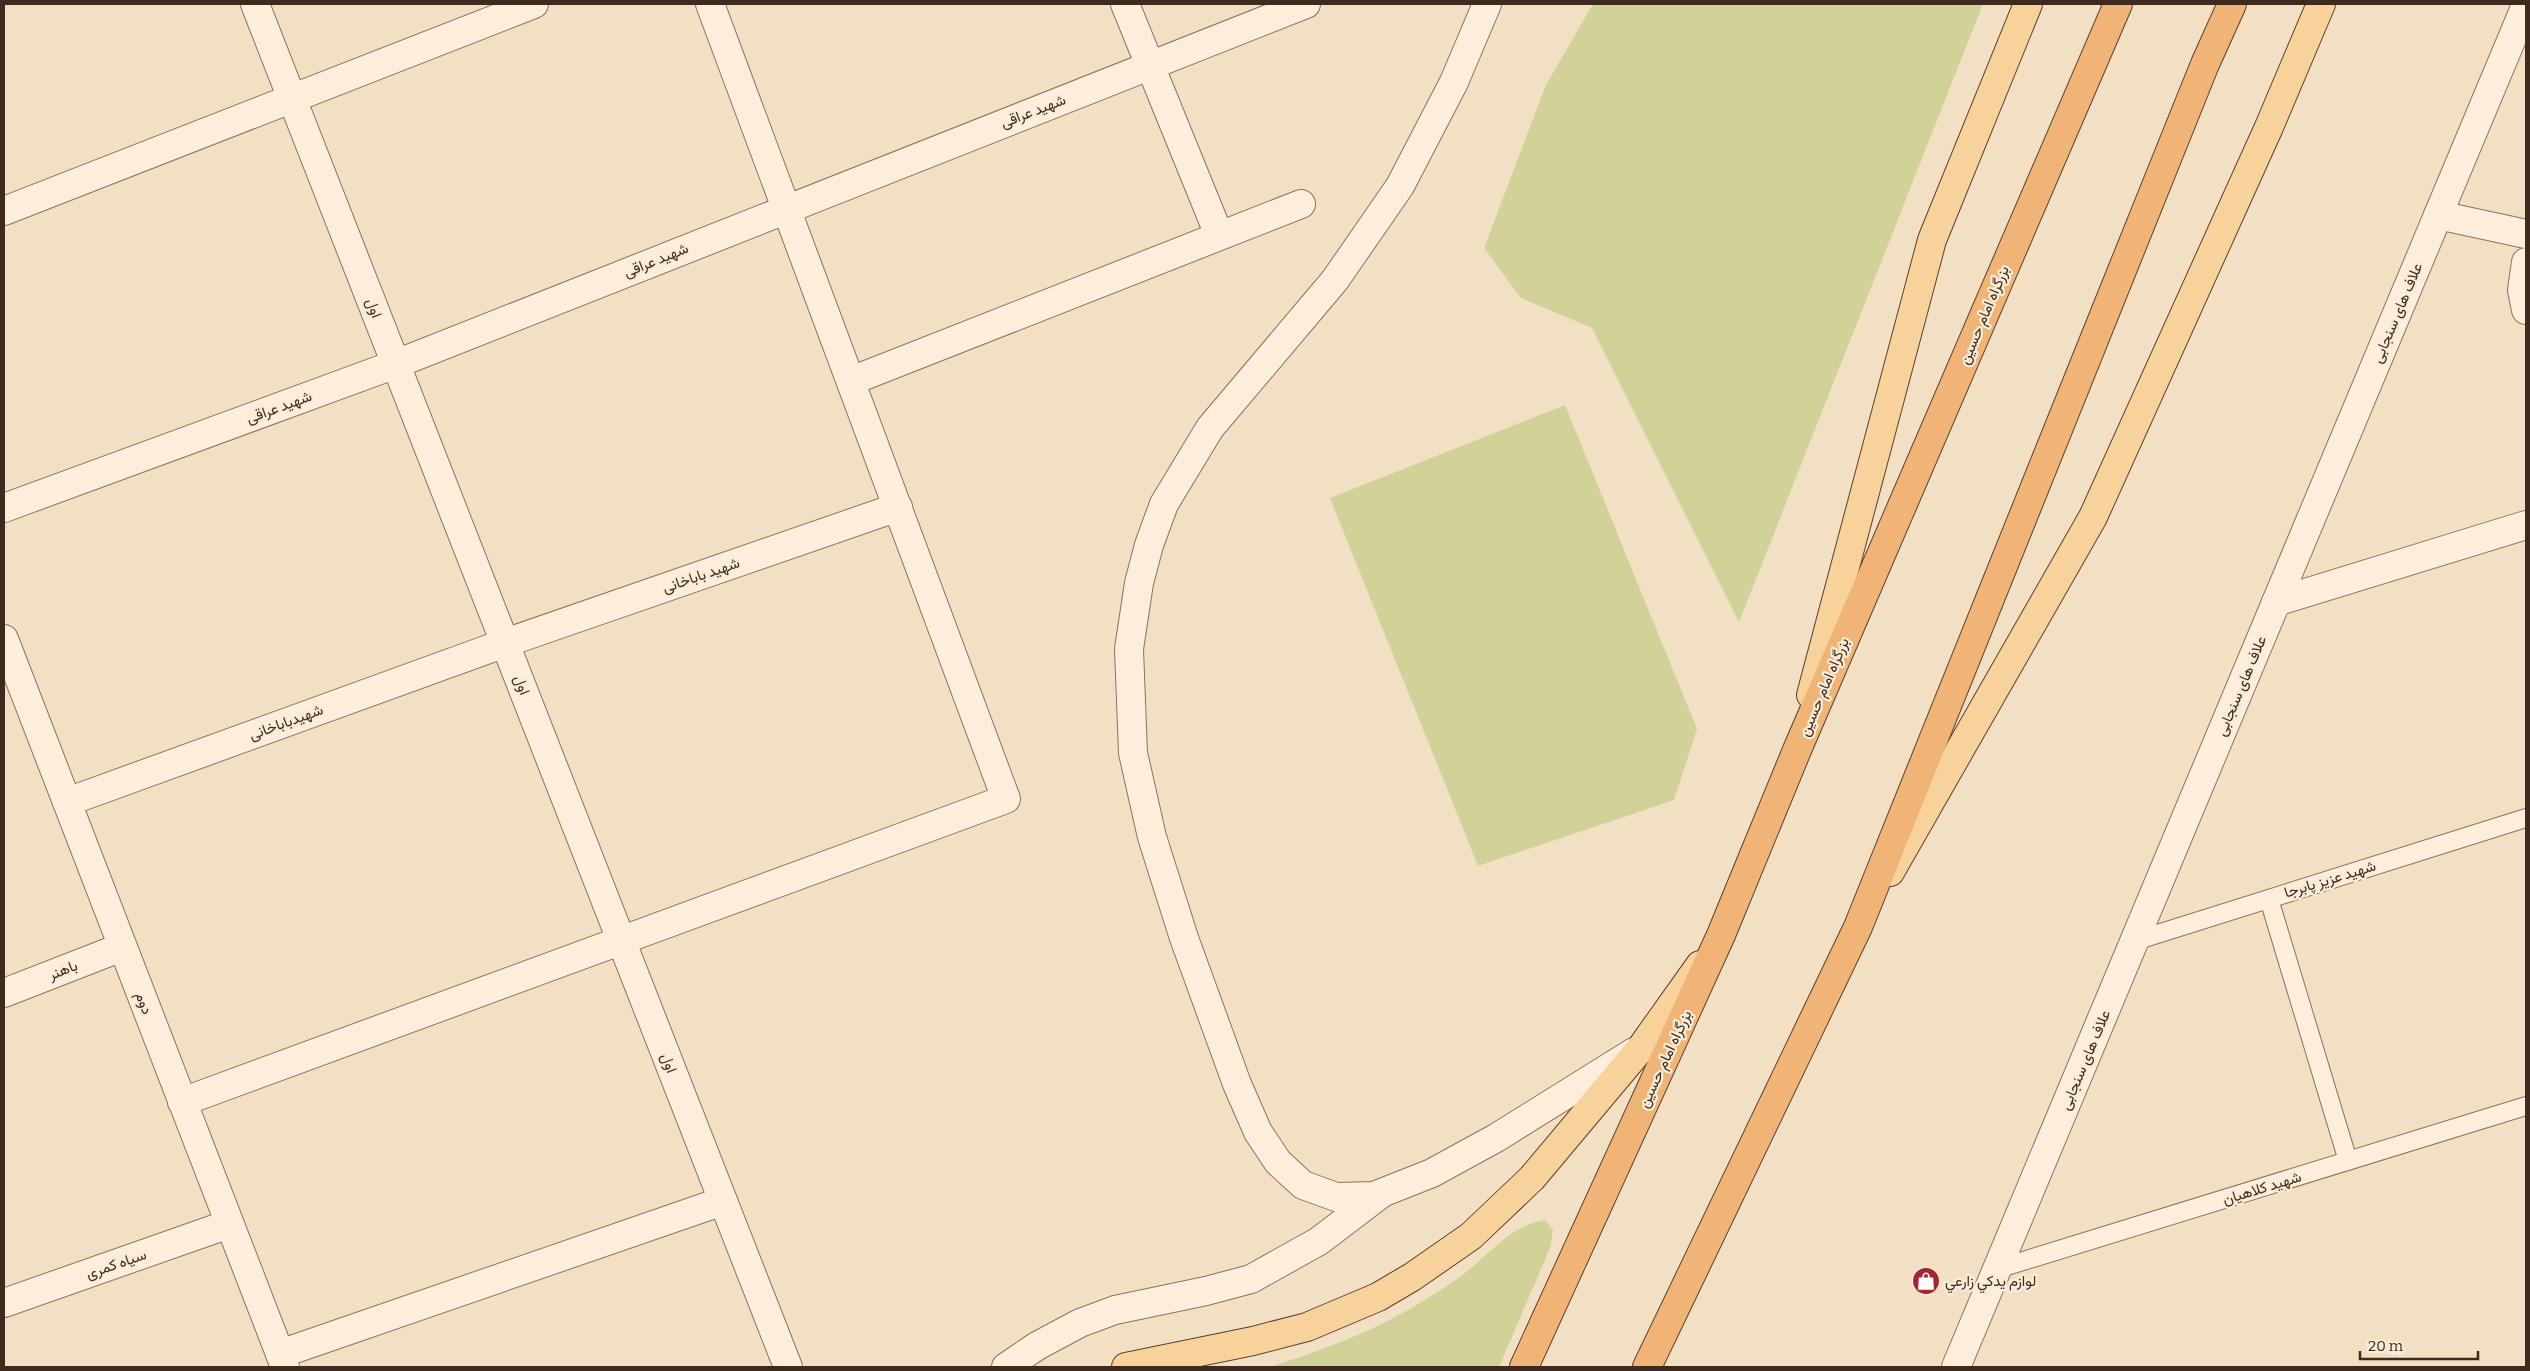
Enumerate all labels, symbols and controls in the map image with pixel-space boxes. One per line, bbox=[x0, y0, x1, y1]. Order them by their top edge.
street label: شهید عراقی bbox=[998, 90, 1069, 133]
street label: شهید عراقی bbox=[621, 239, 692, 282]
street label: علاف های سنجابی bbox=[2368, 260, 2427, 366]
street label: بزرگراه امام حسین bbox=[1955, 263, 2014, 367]
street label: اول bbox=[362, 296, 386, 320]
street label: شهید عراقی bbox=[244, 387, 315, 428]
street label: شهید باباخانی bbox=[660, 553, 742, 598]
street label: علاف های سنجابی bbox=[2212, 633, 2271, 739]
street label: بزرگراه امام حسین bbox=[1795, 635, 1854, 739]
street label: اول bbox=[510, 673, 534, 697]
street label: شهیدباباخانی bbox=[247, 700, 326, 745]
street label: شهید عزیز پابرجا bbox=[2282, 856, 2378, 902]
street label: باهنر bbox=[45, 956, 80, 984]
street label: دوم bbox=[131, 989, 156, 1017]
street label: بزرگراه امام حسین bbox=[1635, 1007, 1696, 1111]
street label: علاف های سنجابی bbox=[2056, 1007, 2115, 1113]
street label: اول bbox=[657, 1051, 681, 1075]
street label: شهید کلاهیان bbox=[2220, 1167, 2304, 1209]
street label: سیاه کمری bbox=[83, 1245, 149, 1284]
shop icon: لوازم يدكي زارعي bbox=[1911, 1266, 1941, 1296]
place label: لوازم يدكي زارعي bbox=[1945, 1272, 2036, 1294]
scale bar bbox=[2360, 1328, 2478, 1360]
text: 20 m bbox=[2368, 1337, 2404, 1355]

